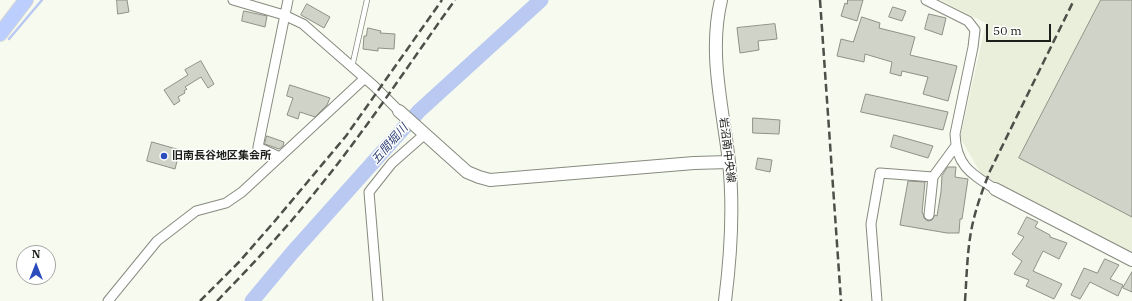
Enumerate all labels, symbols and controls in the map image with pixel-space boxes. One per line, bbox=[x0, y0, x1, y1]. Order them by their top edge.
scale bar bbox=[988, 16, 1053, 42]
text: 50 m bbox=[993, 23, 1022, 38]
street label: 岩沼南中央線 bbox=[716, 116, 738, 184]
water label: 五間堀川 bbox=[369, 121, 411, 167]
place label: 旧南長谷地区集会所 bbox=[172, 149, 271, 163]
marker: 旧南長谷地区集会所 bbox=[159, 151, 169, 161]
north arrow bbox=[16, 245, 56, 285]
text: N bbox=[32, 247, 40, 261]

